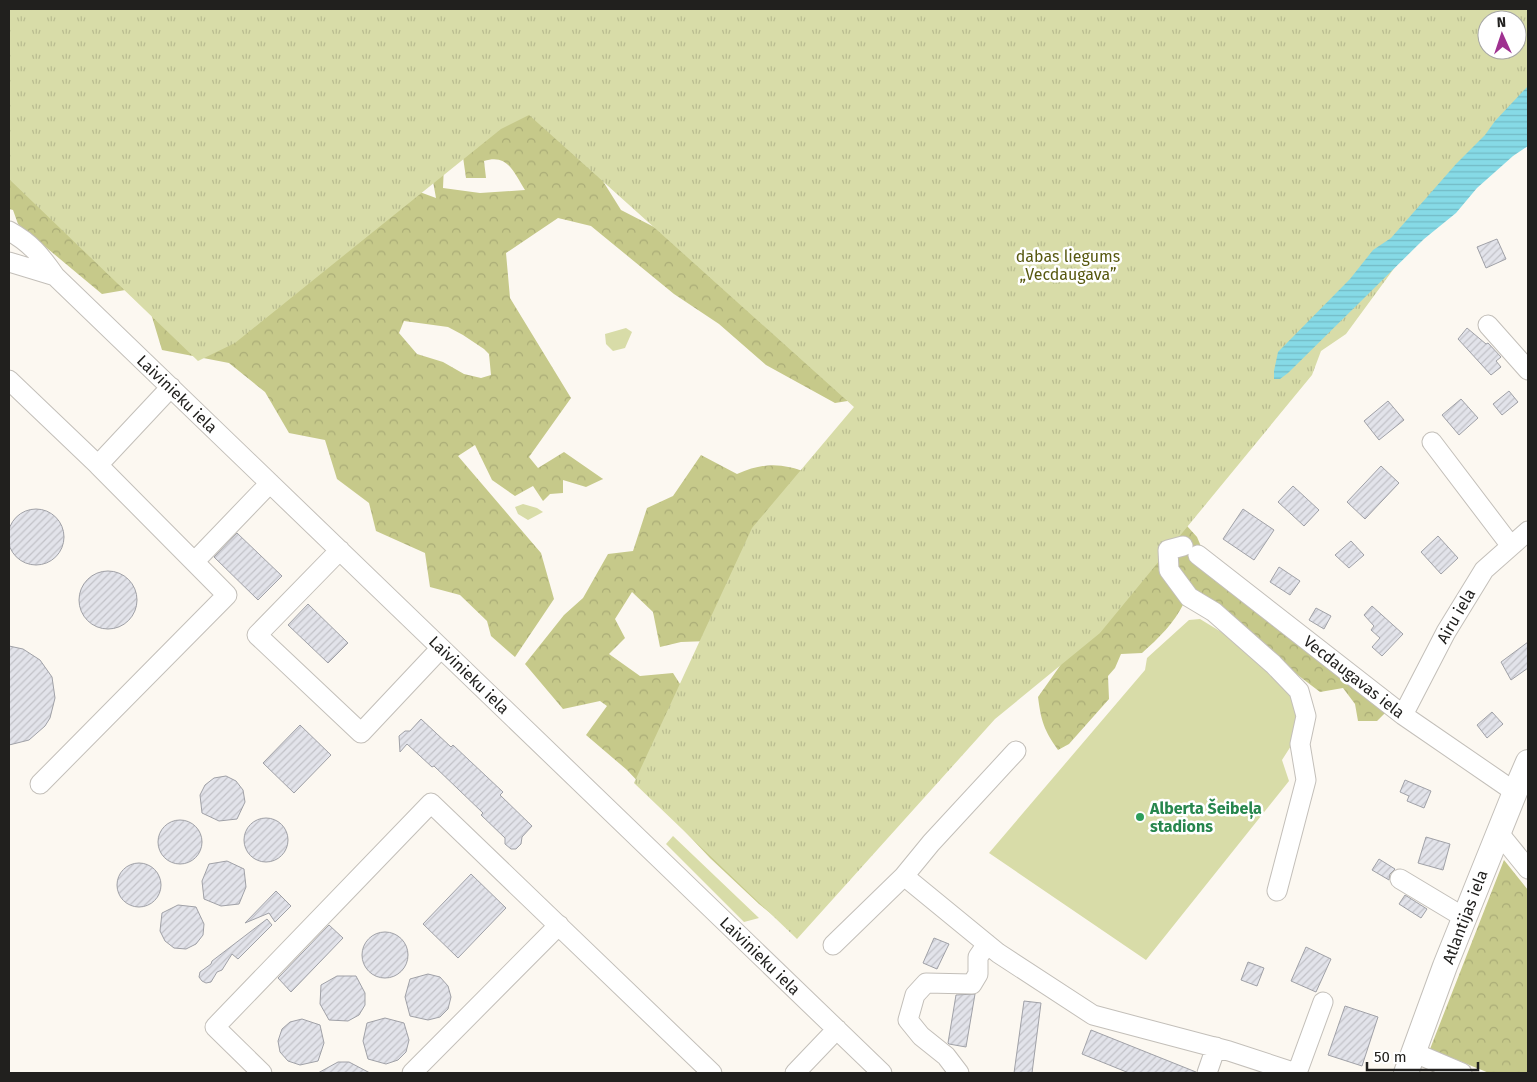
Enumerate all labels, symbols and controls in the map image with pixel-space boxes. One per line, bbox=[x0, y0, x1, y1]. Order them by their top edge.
north arrow bbox=[1477, 10, 1527, 60]
text: N bbox=[1496, 14, 1506, 31]
park label: dabas liegums „Vecdaugava” bbox=[1016, 247, 1120, 284]
street label: Laivinieku iela bbox=[133, 351, 221, 437]
street label: Airu iela bbox=[1433, 585, 1479, 647]
street label: Laivinieku iela bbox=[425, 632, 513, 718]
street label: Vecdaugavas iela bbox=[1300, 632, 1408, 722]
place label: Alberta Šeibeļa stadions bbox=[1149, 798, 1262, 836]
marker: Alberta Šeibeļa stadions bbox=[1134, 811, 1146, 823]
street label: Atlantijas iela bbox=[1438, 867, 1492, 967]
street label: Laivinieku iela bbox=[716, 913, 804, 999]
scale bar bbox=[1367, 1040, 1478, 1072]
text: 50 m bbox=[1374, 1048, 1407, 1066]

